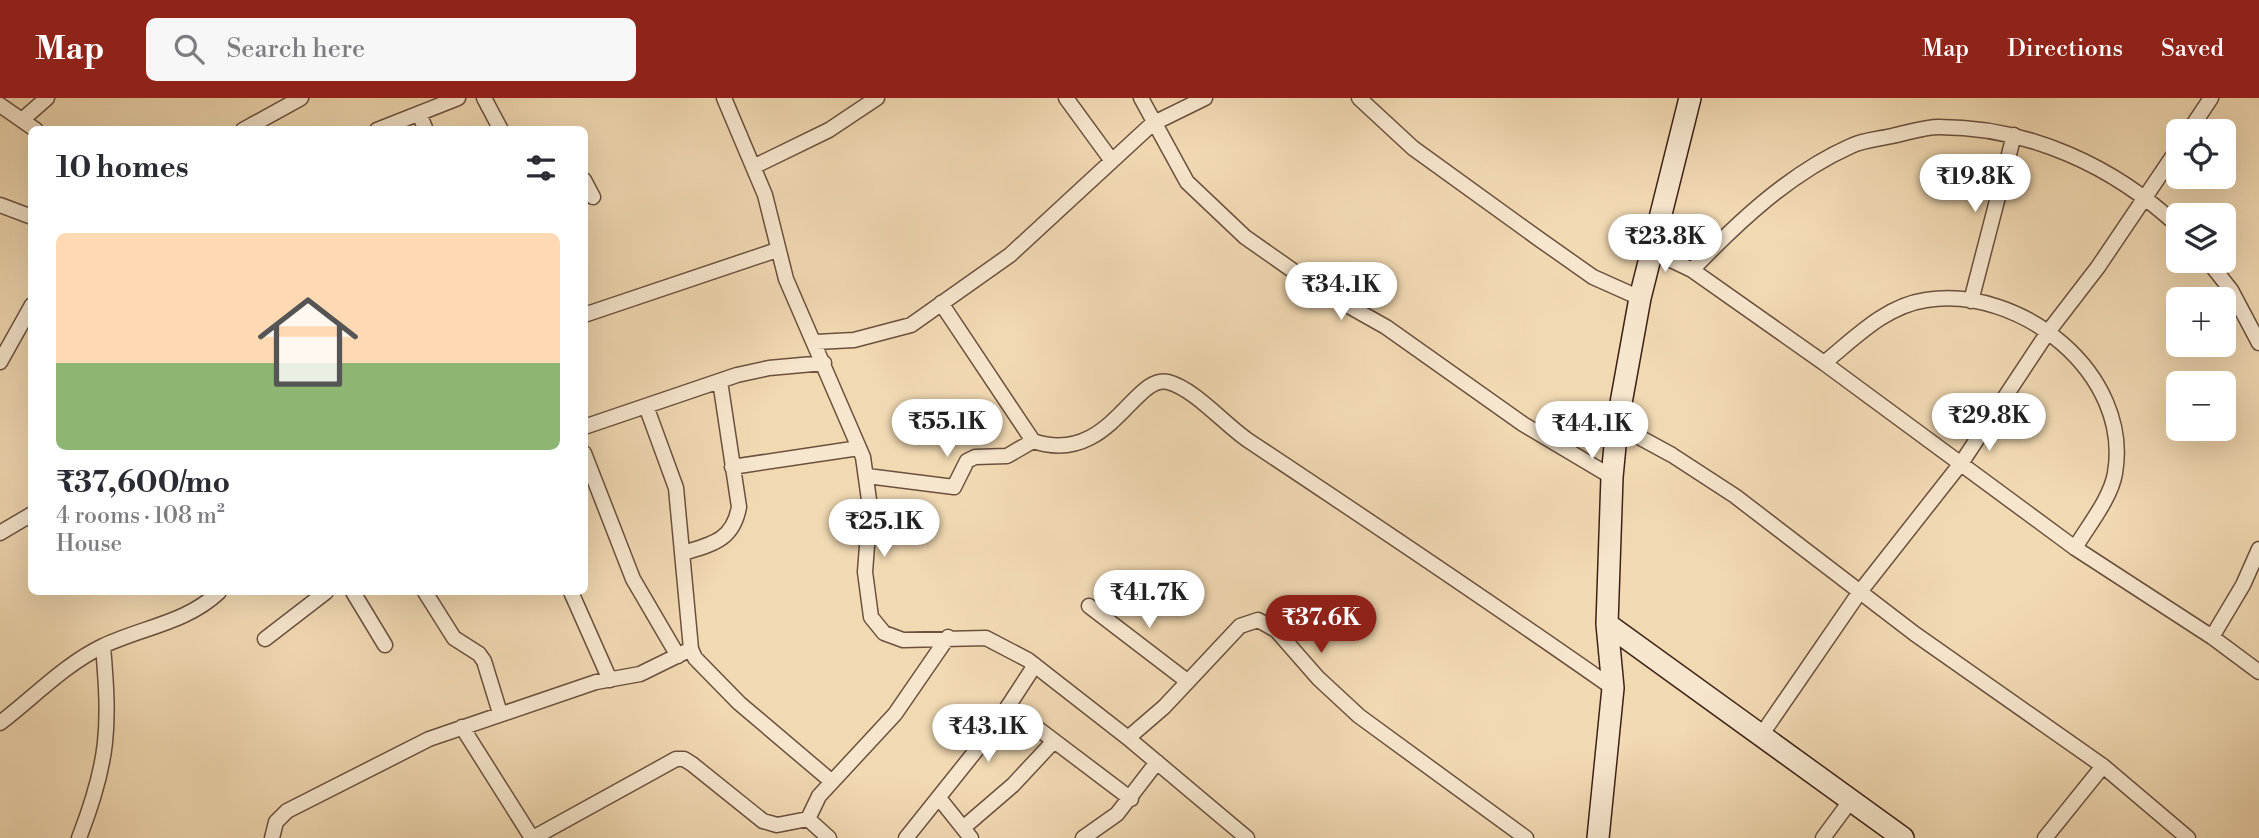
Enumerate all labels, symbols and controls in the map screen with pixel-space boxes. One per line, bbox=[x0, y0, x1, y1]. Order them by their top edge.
search box bbox=[146, 18, 636, 81]
text: Map bbox=[35, 29, 104, 70]
icon: search bbox=[170, 30, 208, 68]
text: Search here bbox=[226, 33, 365, 65]
text: Map bbox=[1922, 34, 1969, 64]
text: Directions bbox=[2007, 34, 2123, 64]
text: Saved bbox=[2161, 34, 2224, 64]
map controls bbox=[2166, 119, 2236, 441]
button: locate bbox=[2166, 119, 2236, 189]
text: 10 homes bbox=[56, 149, 189, 187]
icon: filters bbox=[522, 149, 560, 187]
pin: ₹19.8K bbox=[1918, 155, 2032, 214]
text: ₹19.8K bbox=[1936, 163, 2014, 191]
button: layers bbox=[2166, 203, 2236, 273]
pin: ₹23.8K bbox=[1608, 214, 1722, 274]
text: ₹23.8K bbox=[1624, 223, 1706, 251]
pin: ₹34.1K bbox=[1284, 262, 1398, 322]
text: ₹34.1K bbox=[1301, 271, 1381, 299]
icon: home bbox=[245, 279, 371, 405]
button: + bbox=[2166, 287, 2236, 357]
button: − bbox=[2166, 371, 2236, 441]
pin: ₹29.8K bbox=[1932, 394, 2046, 453]
pin: ₹55.1K bbox=[890, 400, 1004, 459]
pin: ₹44.1K bbox=[1535, 402, 1649, 461]
text: ₹29.8K bbox=[1948, 402, 2030, 430]
text: ₹55.1K bbox=[908, 408, 986, 436]
text: ₹44.1K bbox=[1551, 410, 1633, 438]
text: ₹37,600/mo bbox=[56, 464, 230, 502]
pin: ₹25.1K bbox=[827, 500, 941, 559]
text: 4 rooms · 108 m² bbox=[56, 502, 225, 530]
text: ₹25.1K bbox=[845, 508, 923, 536]
text: House bbox=[56, 530, 122, 558]
pin: ₹41.7K bbox=[1092, 570, 1206, 630]
text: ₹41.7K bbox=[1110, 579, 1188, 607]
pin: ₹37.6K bbox=[1264, 596, 1378, 655]
text: ₹37.6K bbox=[1281, 604, 1361, 632]
pin: ₹43.1K bbox=[931, 704, 1045, 764]
text: ₹43.1K bbox=[948, 713, 1028, 741]

